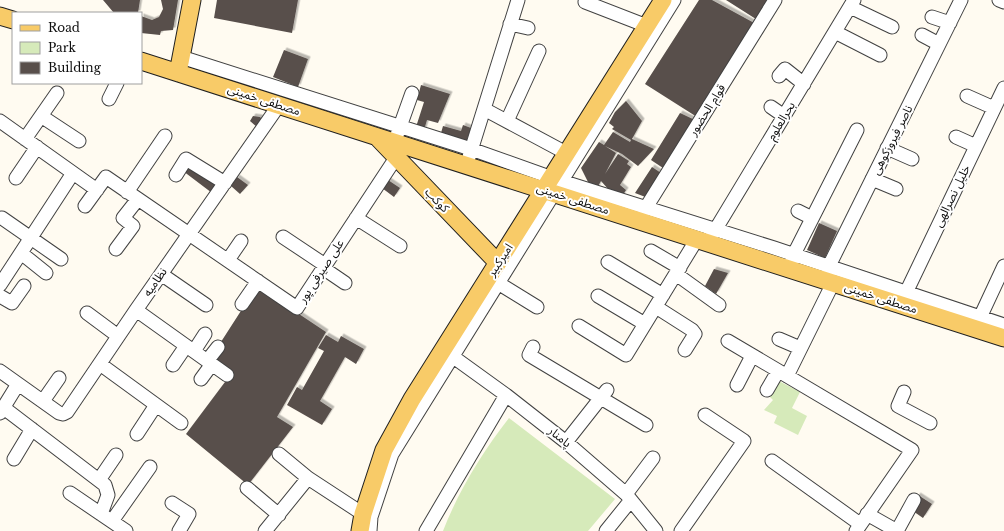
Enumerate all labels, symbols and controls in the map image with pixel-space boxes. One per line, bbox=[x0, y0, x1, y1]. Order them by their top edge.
legend bbox=[12, 12, 142, 84]
text: Road bbox=[48, 20, 80, 35]
text: Park bbox=[48, 40, 76, 55]
text: Building bbox=[48, 60, 102, 75]
street label: مصطفی خمینی bbox=[226, 81, 303, 118]
street label: قوام الحضور bbox=[684, 81, 730, 140]
street label: بحرالعلوم bbox=[763, 99, 800, 144]
street label: ناصر فیروزکوهی bbox=[868, 103, 916, 177]
street label: خلیل نصرالهی bbox=[930, 162, 973, 229]
street label: مصطفی خمینی bbox=[535, 180, 612, 217]
street label: کوکب bbox=[422, 184, 453, 216]
street label: علی صیرفی پور bbox=[294, 236, 348, 307]
street label: امیرکبیر bbox=[483, 240, 516, 280]
street label: نظامیه bbox=[139, 264, 170, 299]
street label: مصطفی خمینی bbox=[843, 279, 920, 316]
street label: پامنار bbox=[544, 422, 575, 451]

